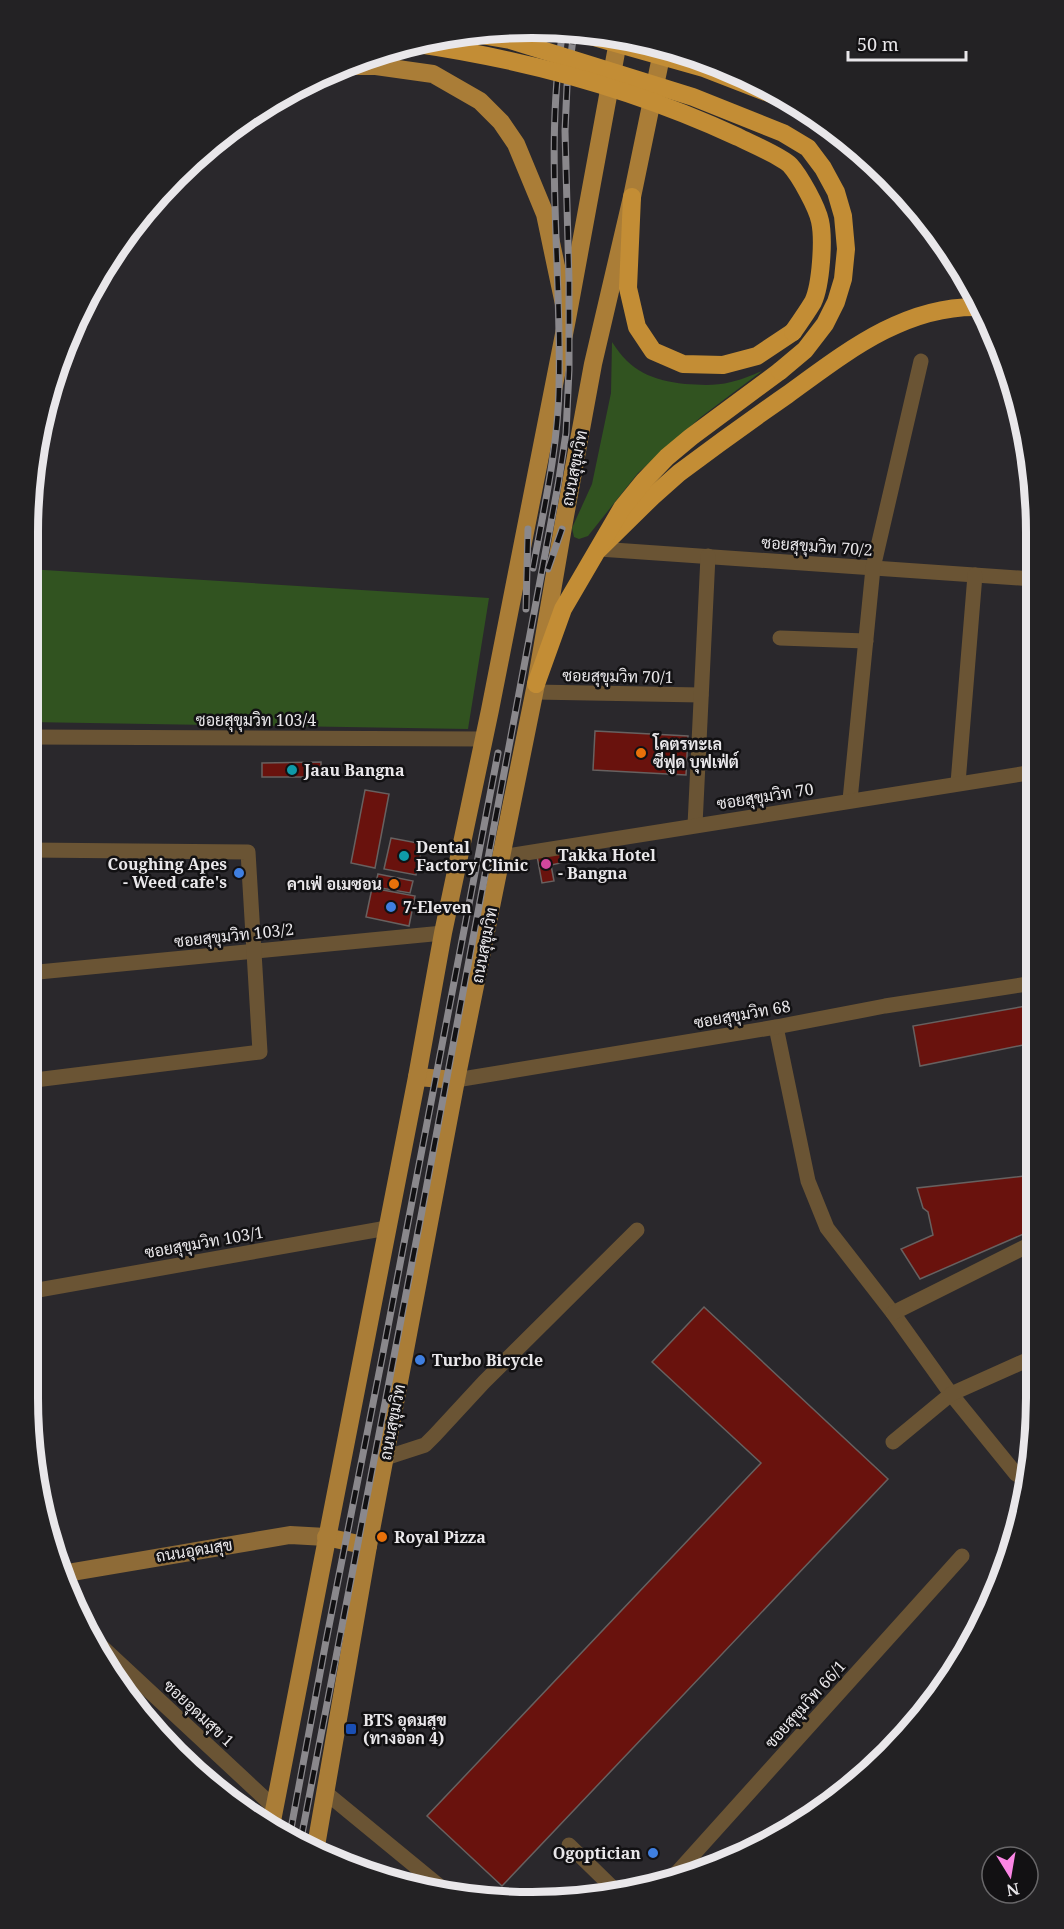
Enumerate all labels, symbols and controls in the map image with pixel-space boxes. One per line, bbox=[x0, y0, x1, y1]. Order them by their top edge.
scale bar bbox=[848, 24, 966, 62]
text: 50 m bbox=[857, 32, 899, 56]
street label: ถนนสุขุมวิท bbox=[556, 428, 593, 508]
street label: ซอยสุขุมวิท 70/2 bbox=[761, 531, 873, 562]
street label: ซอยสุขุมวิท 70/1 bbox=[562, 664, 674, 689]
street label: ซอยสุขุมวิท 103/4 bbox=[196, 709, 316, 732]
place label: โคตรทะเล ซีฟูด บุฟเฟ่ต์ bbox=[652, 733, 740, 775]
marker: โคตรทะเล ซีฟูด บุฟเฟ่ต์ bbox=[634, 746, 648, 760]
place label: Jaau Bangna bbox=[303, 759, 405, 781]
marker: Jaau Bangna bbox=[285, 763, 299, 777]
street label: ซอยสุขุมวิท 70 bbox=[715, 777, 815, 815]
place label: Dental Factory Clinic bbox=[416, 836, 528, 876]
place label: Takka Hotel - Bangna bbox=[558, 844, 656, 884]
marker: Dental Factory Clinic bbox=[397, 849, 411, 863]
place label: Coughing Apes - Weed cafe's bbox=[108, 853, 227, 893]
marker: Takka Hotel - Bangna bbox=[539, 857, 553, 871]
marker: Coughing Apes - Weed cafe's bbox=[232, 866, 246, 880]
place label: คาเฟ่ อเมซอน bbox=[287, 873, 382, 895]
marker: คาเฟ่ อเมซอน bbox=[387, 877, 401, 891]
place label: 7-Eleven bbox=[403, 896, 472, 918]
marker: 7-Eleven bbox=[384, 900, 398, 914]
street label: ถนนสุขุมวิท bbox=[466, 905, 503, 985]
street label: ซอยสุขุมวิท 103/2 bbox=[173, 918, 295, 953]
street label: ซอยสุขุมวิท 68 bbox=[692, 995, 792, 1034]
street label: ซอยสุขุมวิท 103/1 bbox=[143, 1221, 265, 1264]
place label: Turbo Bicycle bbox=[432, 1349, 543, 1371]
marker: Turbo Bicycle bbox=[413, 1353, 427, 1367]
street label: ถนนสุขุมวิท bbox=[374, 1382, 411, 1462]
place label: Royal Pizza bbox=[394, 1526, 486, 1548]
marker: Royal Pizza bbox=[375, 1530, 389, 1544]
street label: ถนนอุดมสุข bbox=[154, 1533, 234, 1568]
street label: ซอยสุขุมวิท 66/1 bbox=[760, 1655, 851, 1753]
street label: ซอยอุดมสุข 1 bbox=[158, 1675, 239, 1752]
place label: BTS อุดมสุข (ทางออก 4) bbox=[363, 1709, 447, 1749]
marker: BTS อุดมสุข (ทางออก 4) bbox=[344, 1722, 358, 1736]
place label: Ogoptician bbox=[553, 1842, 641, 1864]
north arrow bbox=[980, 1845, 1040, 1905]
marker: Ogoptician bbox=[646, 1846, 660, 1860]
text: N bbox=[1004, 1878, 1021, 1902]

